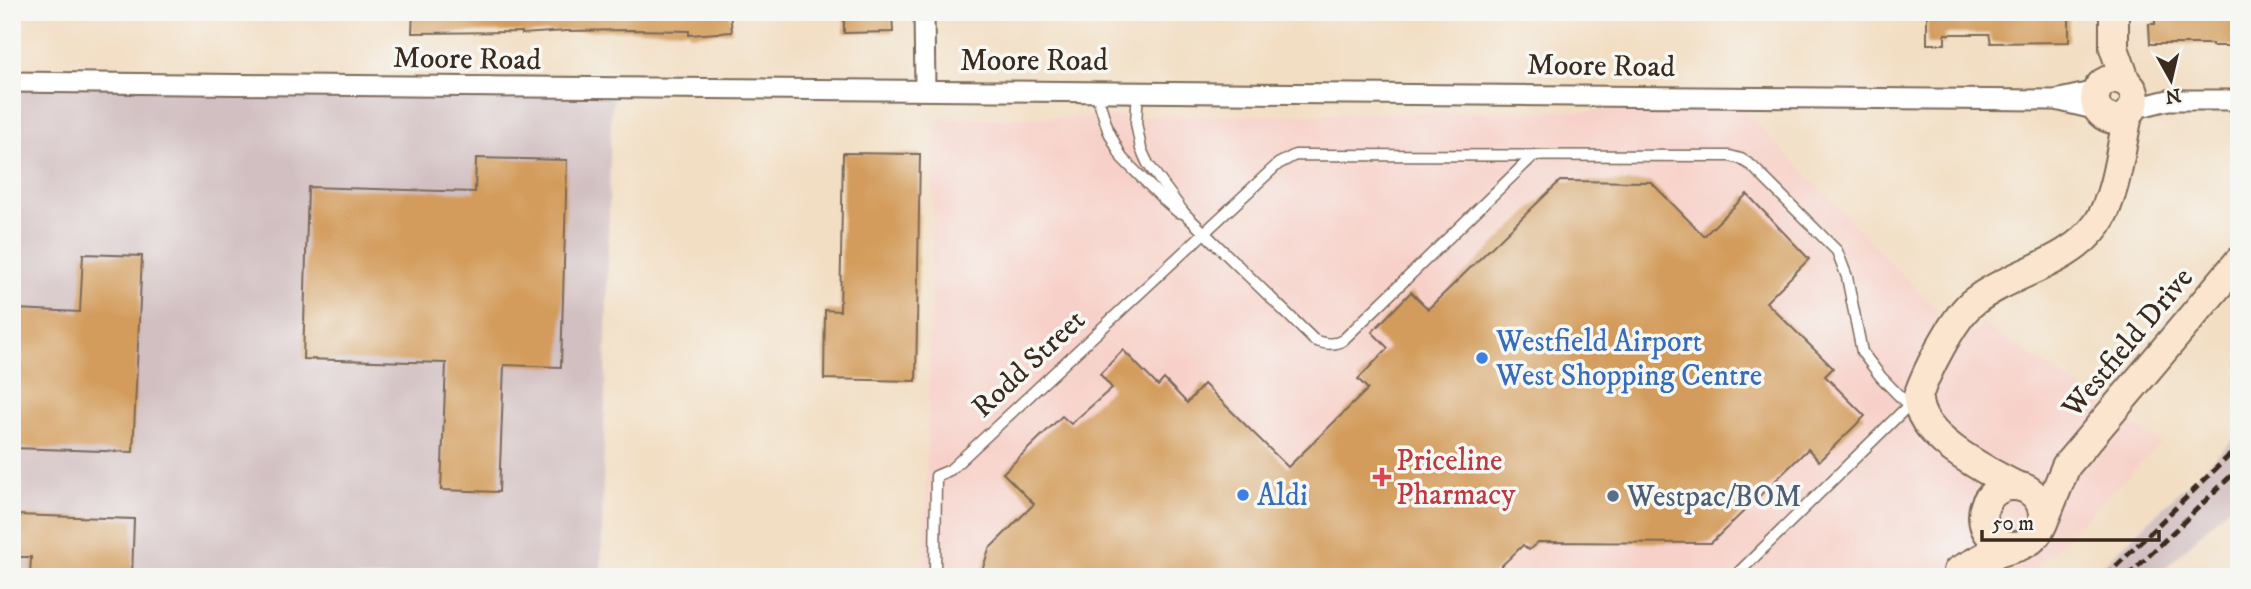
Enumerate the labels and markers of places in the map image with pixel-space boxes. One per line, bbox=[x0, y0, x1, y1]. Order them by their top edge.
place label: Westfield Airport West Shopping Centre bbox=[1495, 324, 1762, 395]
marker: Westfield Airport West Shopping Centre bbox=[1474, 350, 1490, 366]
place label: Priceline Pharmacy bbox=[1396, 443, 1516, 514]
marker: Priceline Pharmacy bbox=[1374, 469, 1390, 485]
place label: Aldi bbox=[1257, 478, 1308, 515]
place label: Westpac/BOM bbox=[1626, 479, 1801, 516]
marker: Aldi bbox=[1235, 487, 1251, 503]
marker: Westpac/BOM bbox=[1605, 488, 1621, 504]

